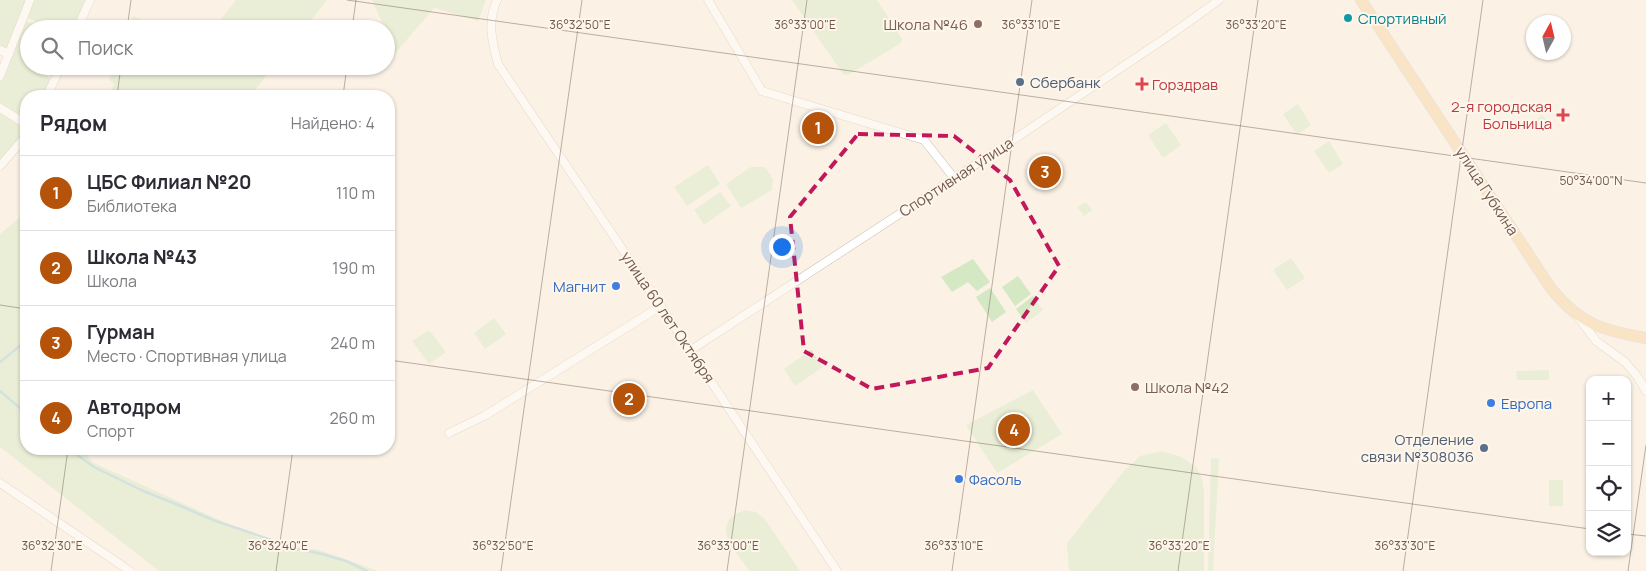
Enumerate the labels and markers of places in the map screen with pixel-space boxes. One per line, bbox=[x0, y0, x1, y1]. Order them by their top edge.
place label: Спортивный bbox=[1358, 8, 1447, 29]
marker: Спортивный bbox=[1342, 12, 1354, 24]
place label: Школа №46 bbox=[884, 14, 968, 35]
marker: Школа №46 bbox=[972, 18, 984, 30]
place label: Сбербанк bbox=[1030, 72, 1101, 93]
place label: Горздрав bbox=[1152, 74, 1218, 95]
marker: Сбербанк bbox=[1014, 76, 1026, 88]
marker: Горздрав bbox=[1136, 78, 1148, 90]
place label: 2-я городская Больница bbox=[1451, 96, 1552, 134]
marker: 2-я городская Больница bbox=[1556, 108, 1570, 122]
pin: 1 bbox=[802, 109, 834, 147]
pin: 3 bbox=[1029, 153, 1061, 191]
place label: Магнит bbox=[553, 276, 606, 297]
marker: Магнит bbox=[610, 280, 622, 292]
place label: Школа №42 bbox=[1145, 377, 1229, 398]
pin: 2 bbox=[613, 380, 645, 418]
marker: Школа №42 bbox=[1129, 381, 1141, 393]
place label: Европа bbox=[1501, 393, 1552, 414]
marker: Европа bbox=[1485, 397, 1497, 409]
pin: 4 bbox=[998, 411, 1030, 449]
place label: Отделение связи №308036 bbox=[1361, 429, 1474, 467]
marker: Отделение связи №308036 bbox=[1478, 442, 1490, 454]
place label: Фасоль bbox=[969, 469, 1022, 490]
marker: Фасоль bbox=[953, 473, 965, 485]

